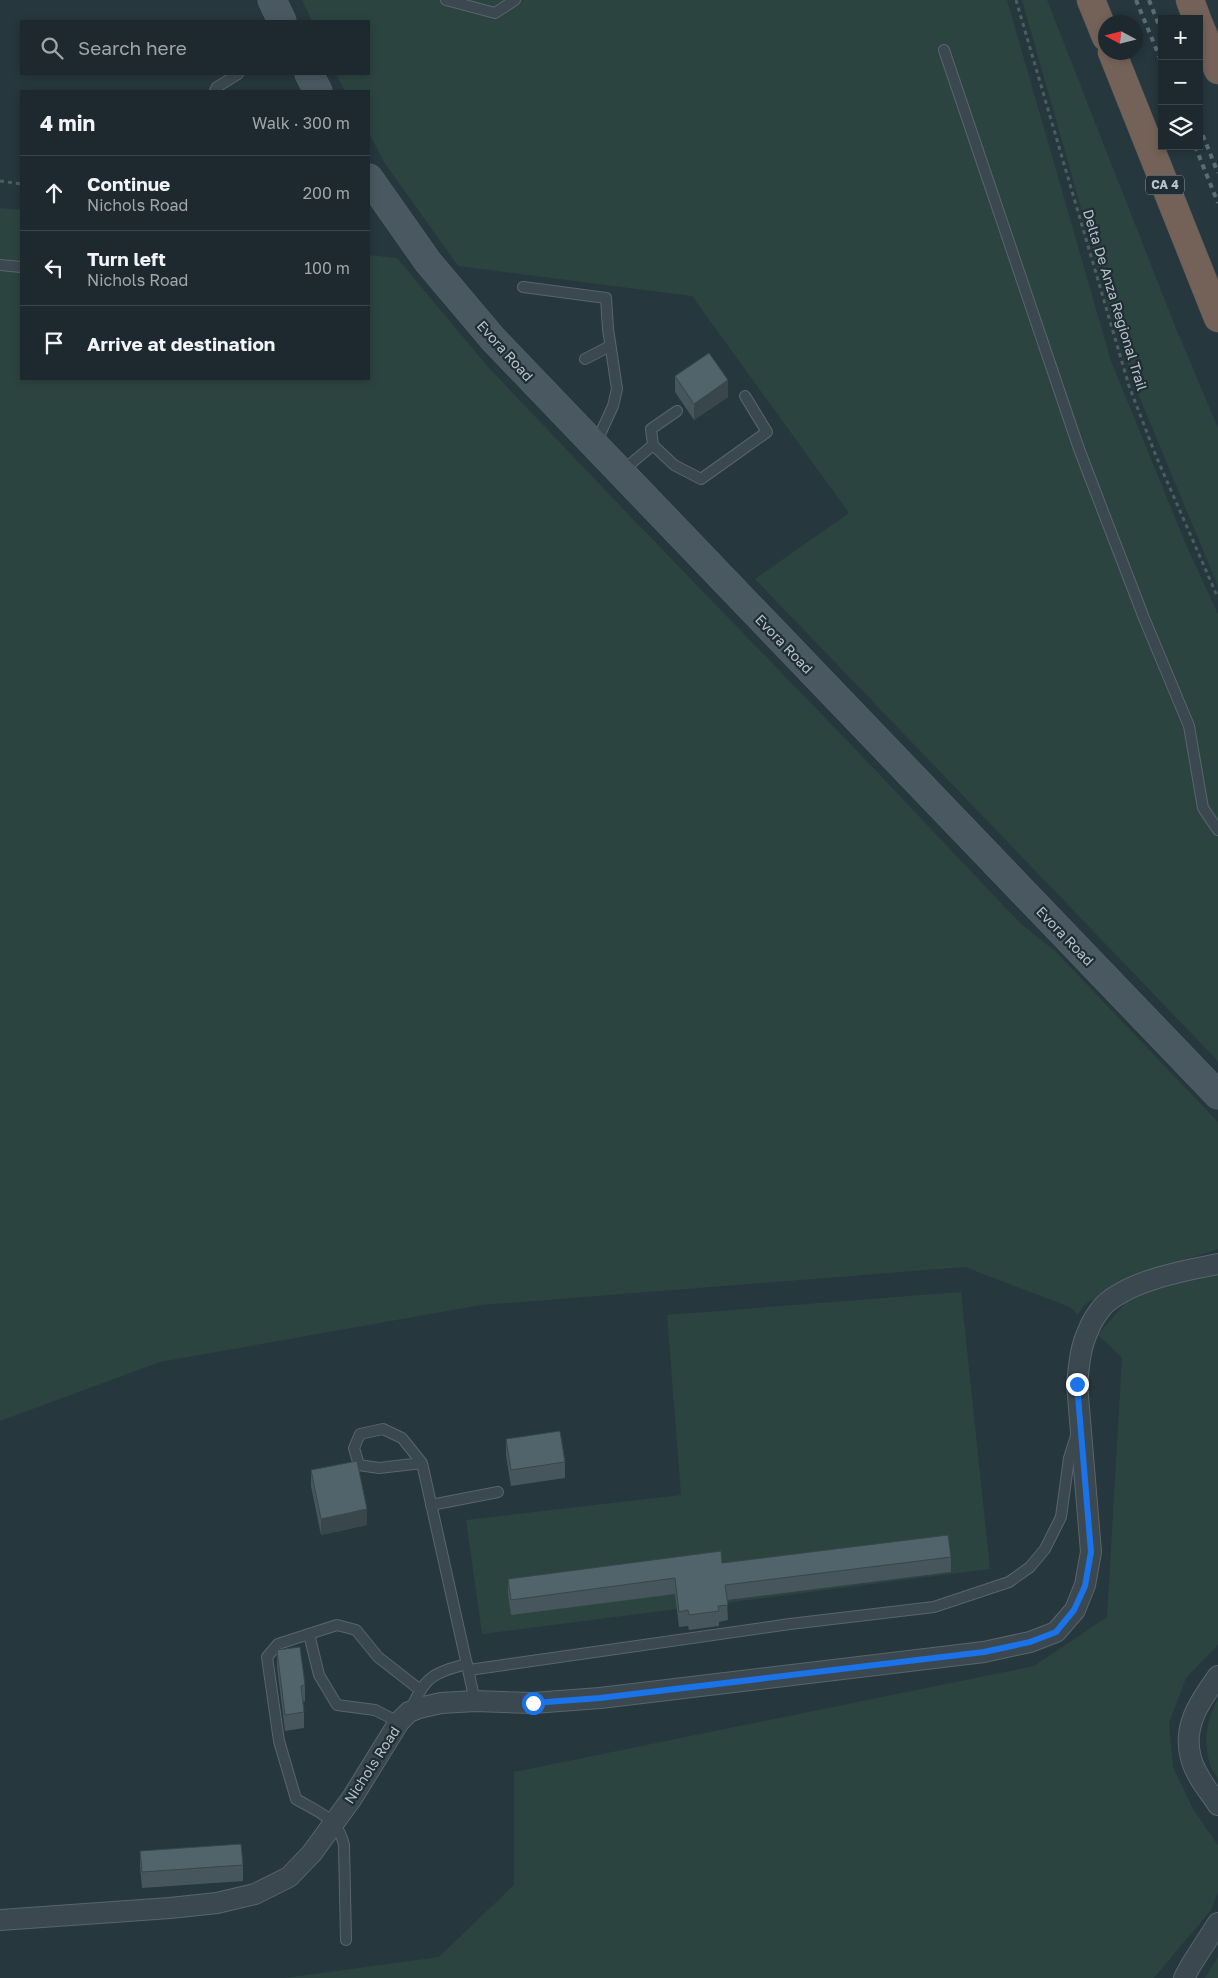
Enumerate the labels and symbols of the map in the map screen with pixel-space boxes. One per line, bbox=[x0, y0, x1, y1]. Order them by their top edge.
north arrow bbox=[1098, 15, 1143, 60]
road number: CA 4 bbox=[1146, 176, 1184, 194]
street label: Delta De Anza Regional Trail bbox=[1080, 207, 1151, 393]
street label: Evora Road bbox=[474, 317, 537, 384]
street label: Evora Road bbox=[752, 611, 817, 677]
street label: Evora Road bbox=[1033, 903, 1098, 969]
route end bbox=[1066, 1373, 1089, 1396]
route start bbox=[522, 1692, 545, 1715]
street label: Nichols Road bbox=[340, 1723, 403, 1807]

